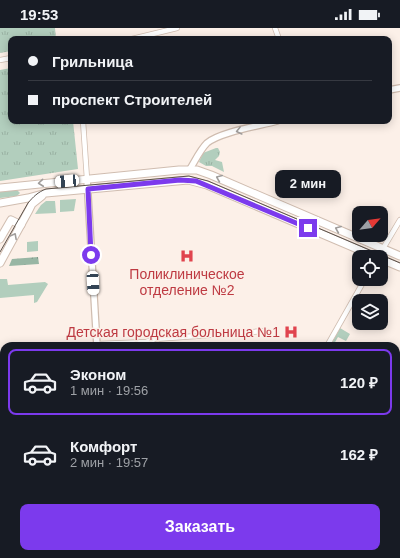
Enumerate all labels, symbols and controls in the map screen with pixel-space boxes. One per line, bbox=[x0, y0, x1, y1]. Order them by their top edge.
text: 19:53 bbox=[20, 6, 58, 23]
text: Грильница bbox=[52, 53, 133, 70]
text: проспект Строителей bbox=[52, 91, 212, 108]
one-way arrow bbox=[236, 126, 242, 134]
callout: 2 мин bbox=[275, 170, 341, 198]
car bbox=[55, 174, 79, 188]
one-way arrow bbox=[215, 175, 222, 183]
text: 2 мин bbox=[290, 176, 326, 191]
one-way arrow bbox=[38, 179, 44, 188]
north arrow bbox=[352, 206, 388, 242]
map controls bbox=[352, 206, 388, 330]
route end bbox=[299, 219, 317, 237]
one-way arrow bbox=[335, 226, 342, 234]
one-way arrow bbox=[10, 233, 17, 241]
route start bbox=[82, 246, 100, 264]
hospital icon: Поликлиническое отделение №2 bbox=[179, 248, 195, 264]
button: locate bbox=[352, 250, 388, 286]
place label: Поликлиническое отделение №2 bbox=[129, 266, 245, 298]
car bbox=[86, 271, 100, 295]
button: layers bbox=[352, 294, 388, 330]
place label: Детская городская больница №1 bbox=[67, 324, 280, 340]
hospital icon: Детская городская больница №1 bbox=[283, 324, 299, 340]
icon: car bbox=[22, 364, 58, 400]
text: Эконом bbox=[70, 366, 126, 383]
text: 120 ₽ bbox=[340, 374, 378, 391]
text: 1 мин · 19:56 bbox=[70, 383, 148, 398]
icon: car bbox=[22, 436, 58, 472]
text: Комфорт bbox=[70, 438, 137, 455]
text: 162 ₽ bbox=[340, 446, 378, 463]
text: 2 мин · 19:57 bbox=[70, 455, 148, 470]
button: Заказать bbox=[20, 504, 380, 550]

